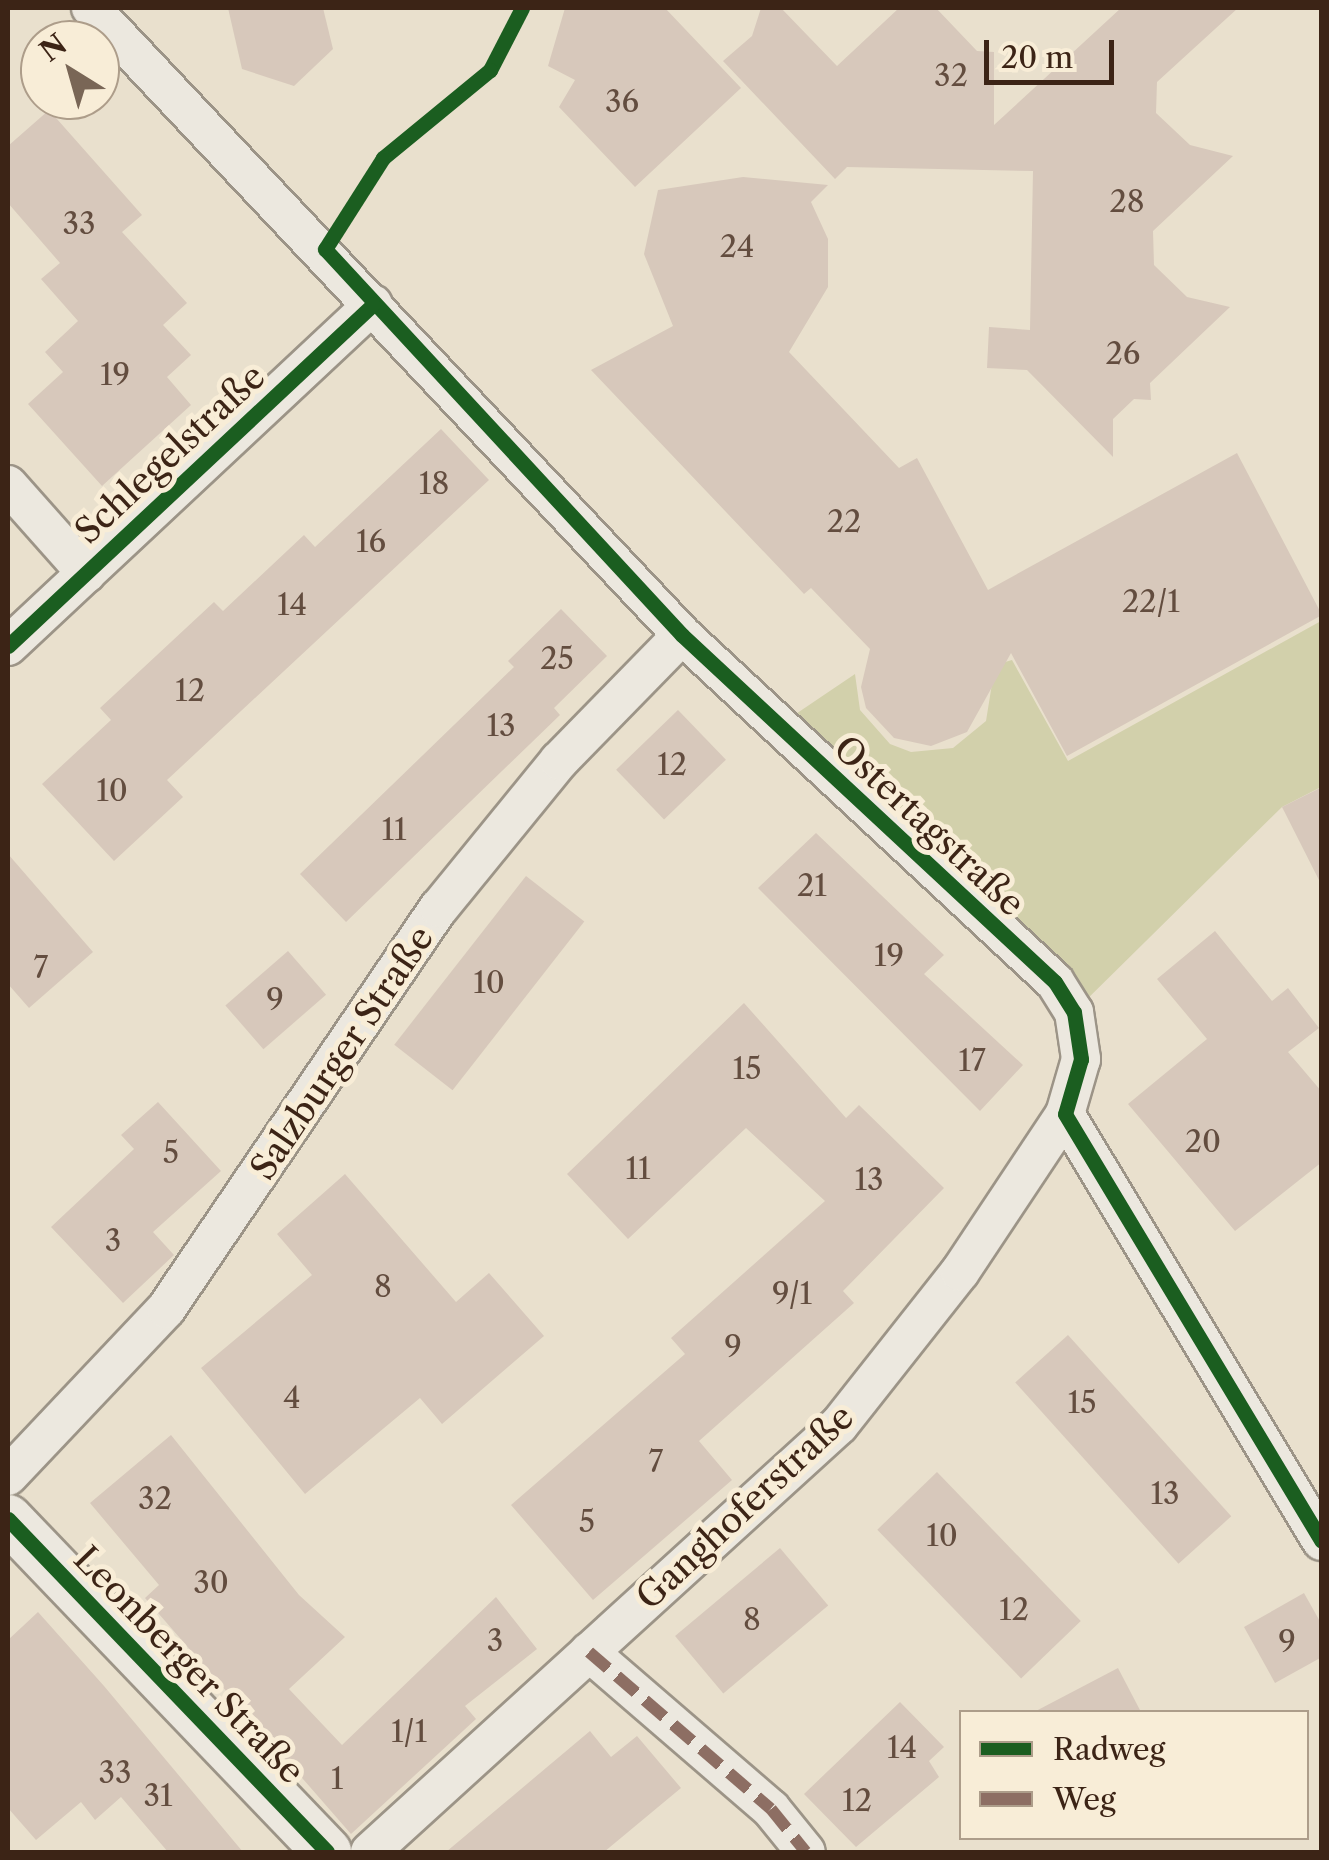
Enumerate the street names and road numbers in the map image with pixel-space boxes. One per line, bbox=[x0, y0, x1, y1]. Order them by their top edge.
street label: Schlegelstraße bbox=[66, 355, 274, 553]
street label: Ostertagstraße bbox=[825, 727, 1033, 925]
street label: Salzburger Straße bbox=[241, 918, 443, 1188]
street label: Ganghoferstraße bbox=[628, 1396, 862, 1618]
street label: Leonberger Straße bbox=[65, 1538, 313, 1792]

